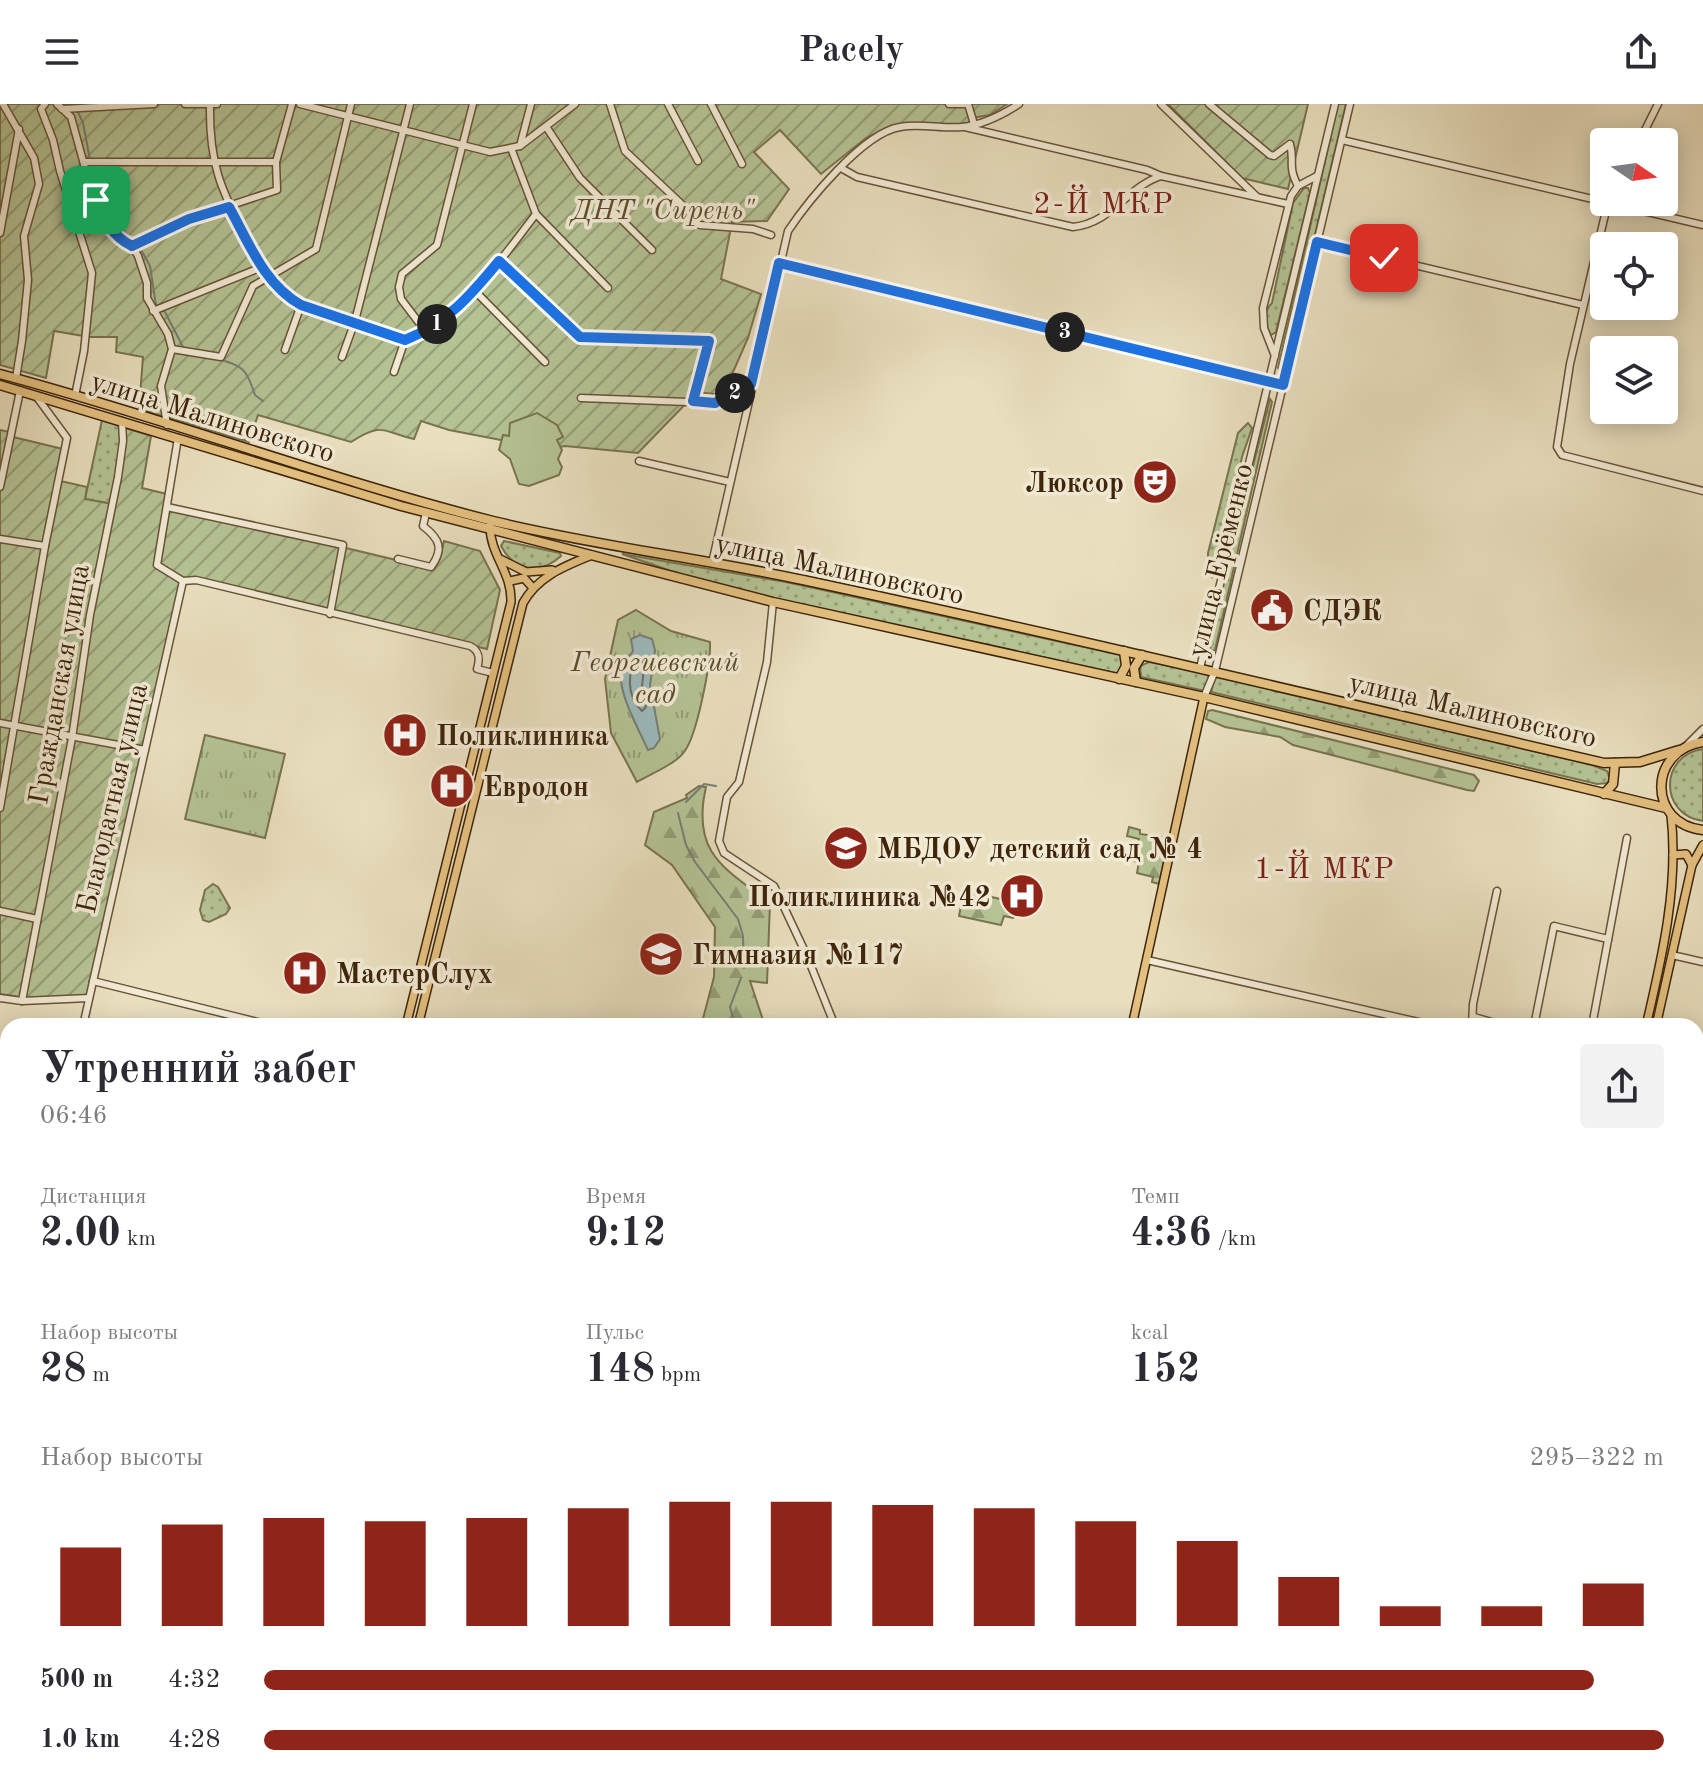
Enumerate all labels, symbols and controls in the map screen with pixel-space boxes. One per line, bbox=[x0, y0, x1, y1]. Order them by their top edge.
icon: menu bbox=[40, 30, 84, 74]
icon: share bbox=[1619, 30, 1663, 74]
text: Pacely bbox=[799, 34, 904, 70]
north arrow bbox=[1590, 128, 1678, 216]
map controls bbox=[1590, 128, 1678, 424]
pin bbox=[62, 166, 130, 234]
icon: arrive bbox=[74, 178, 118, 222]
district label: 2-Й МКР bbox=[1033, 184, 1175, 220]
park label: ДНТ "Сирень" bbox=[569, 198, 755, 226]
pin bbox=[1350, 224, 1418, 292]
button: locate bbox=[1590, 232, 1678, 320]
icon: check bbox=[1362, 236, 1406, 280]
pin: 1 bbox=[417, 304, 457, 344]
pin: 3 bbox=[1045, 312, 1085, 352]
text: 1 bbox=[431, 313, 443, 335]
text: 3 bbox=[1059, 321, 1071, 343]
button: layers bbox=[1590, 336, 1678, 424]
street label: улица Малиновского bbox=[87, 368, 337, 469]
pin: 2 bbox=[715, 373, 755, 413]
text: 2 bbox=[729, 382, 741, 404]
theatre icon: Люксор bbox=[1131, 458, 1179, 506]
street label: улица Ерёменко bbox=[1184, 461, 1260, 660]
place label: Люксор bbox=[1025, 471, 1124, 499]
street label: улица Малиновского bbox=[713, 531, 966, 611]
street label: Гражданская улица bbox=[26, 562, 96, 807]
public building icon: СДЭК bbox=[1248, 586, 1296, 634]
place label: СДЭК bbox=[1303, 598, 1382, 627]
park label: Георгиевский сад bbox=[570, 650, 739, 710]
street label: улица Малиновского bbox=[1346, 670, 1599, 754]
street label: Благодатная улица bbox=[74, 681, 154, 917]
hospital icon: Поликлиника bbox=[381, 711, 429, 759]
place label: Поликлиника bbox=[436, 724, 609, 752]
hospital icon: Евродон bbox=[428, 762, 476, 810]
place label: Евродон bbox=[483, 775, 589, 803]
school or university icon: МБДОУ детский сад № 4 bbox=[822, 824, 870, 872]
place label: МБДОУ детский сад № 4 bbox=[877, 836, 1203, 865]
district label: 1-Й МКР bbox=[1254, 849, 1396, 885]
hospital icon: Поликлиника №42 bbox=[998, 872, 1046, 920]
place label: Поликлиника №42 bbox=[748, 884, 991, 913]
school or university icon: Гимназия №117 bbox=[637, 930, 685, 978]
place label: Гимназия №117 bbox=[692, 942, 904, 971]
hospital icon: МастерСлух bbox=[281, 949, 329, 997]
place label: МастерСлух bbox=[336, 961, 493, 990]
button: share bbox=[1580, 1044, 1664, 1128]
text: Утренний забег bbox=[40, 1048, 356, 1092]
text: 06:46 bbox=[40, 1103, 108, 1129]
text: Дистанция bbox=[40, 1186, 146, 1208]
text: Время bbox=[585, 1186, 646, 1208]
text: Темп bbox=[1131, 1186, 1180, 1208]
text: 2.00 bbox=[40, 1215, 121, 1255]
text: 9:12 bbox=[585, 1215, 666, 1255]
text: 4:36 bbox=[1131, 1215, 1211, 1255]
text: km bbox=[121, 1228, 156, 1250]
text: /km bbox=[1211, 1228, 1256, 1250]
text: Набор высоты bbox=[40, 1322, 178, 1344]
text: Пульс bbox=[585, 1322, 644, 1344]
text: kcal bbox=[1131, 1322, 1169, 1344]
text: 28 bbox=[40, 1351, 86, 1391]
text: 148 bbox=[585, 1351, 655, 1391]
text: 152 bbox=[1131, 1351, 1200, 1391]
text: m bbox=[86, 1364, 110, 1386]
text: bpm bbox=[655, 1364, 701, 1386]
text: Набор высоты bbox=[40, 1445, 203, 1471]
text: 295–322 m bbox=[1529, 1445, 1664, 1471]
text: 500 m bbox=[40, 1667, 113, 1693]
text: 4:32 bbox=[168, 1667, 221, 1693]
text: 1.0 km bbox=[40, 1727, 120, 1753]
text: 4:28 bbox=[168, 1727, 221, 1753]

